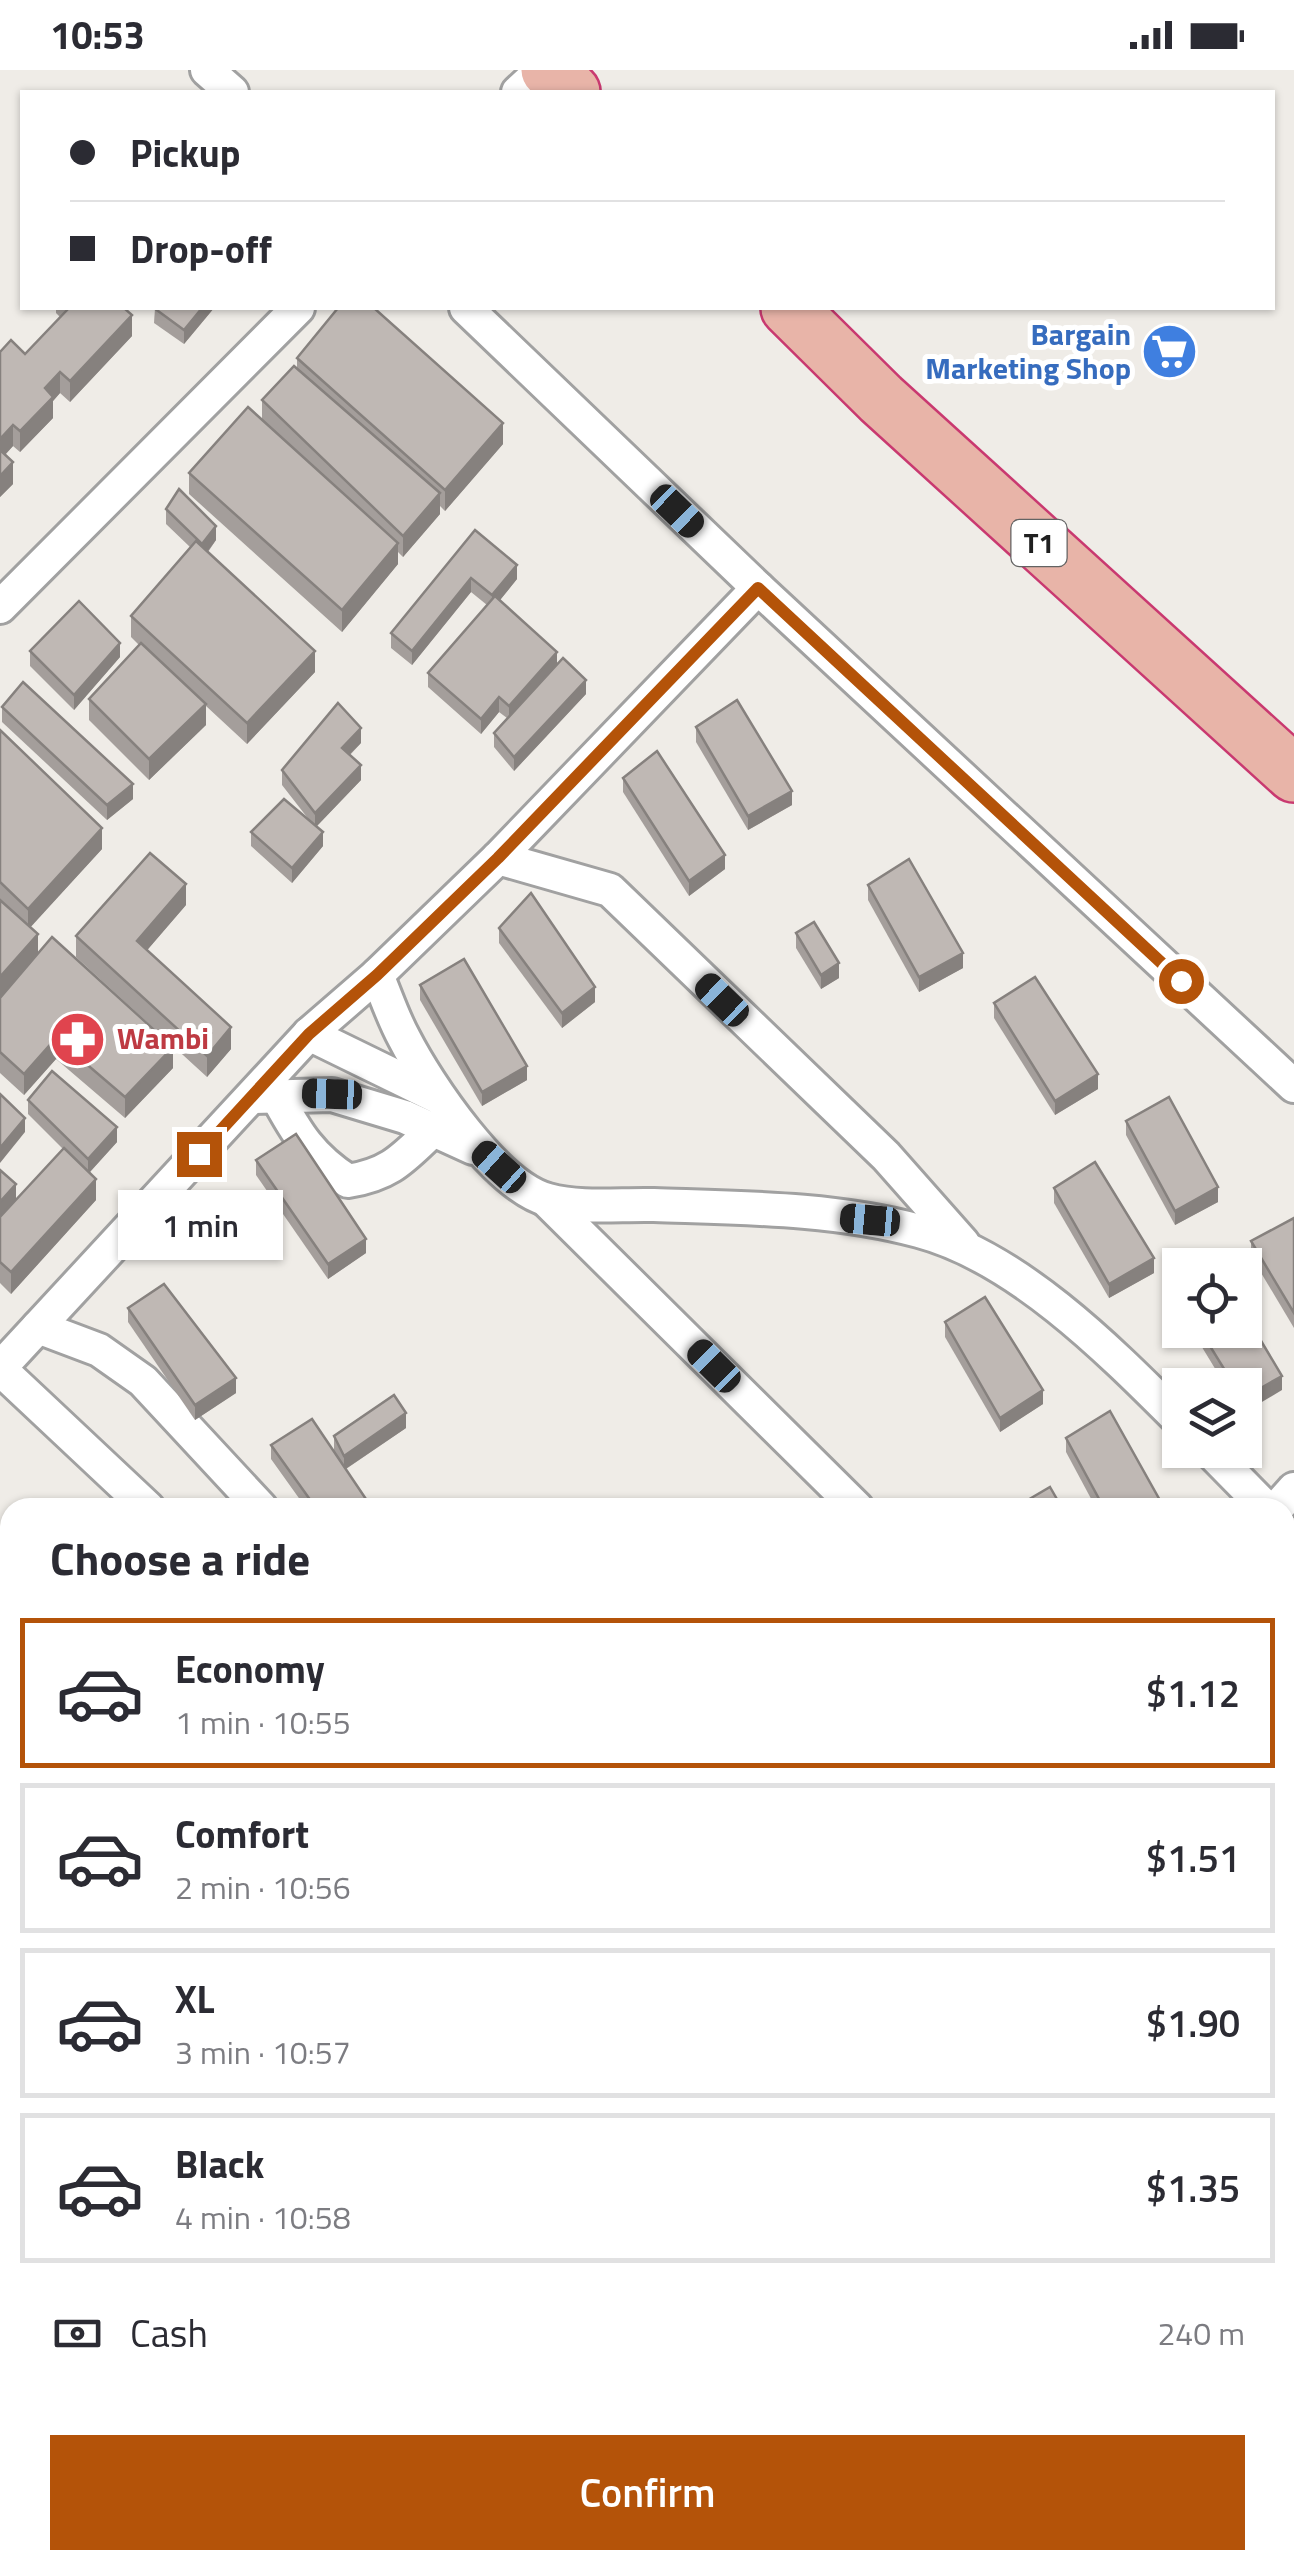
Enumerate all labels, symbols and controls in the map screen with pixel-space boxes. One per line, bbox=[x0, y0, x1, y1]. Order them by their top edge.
text: 10:53 bbox=[50, 6, 145, 64]
text: Pickup bbox=[130, 124, 240, 182]
text: Drop-off bbox=[130, 220, 272, 278]
place label: Bargain Marketing Shop bbox=[925, 311, 1131, 391]
supermarket icon: Bargain Marketing Shop bbox=[1140, 322, 1200, 382]
car bbox=[645, 479, 709, 543]
road number: T1 bbox=[1012, 520, 1066, 566]
route start bbox=[1159, 959, 1204, 1004]
car bbox=[690, 968, 754, 1032]
pharmacy icon: Wambi bbox=[48, 1009, 108, 1069]
place label: Wambi bbox=[117, 1015, 209, 1061]
car bbox=[301, 1078, 363, 1110]
route end bbox=[177, 1132, 222, 1177]
car bbox=[467, 1136, 531, 1198]
callout: 1 min bbox=[116, 1189, 282, 1259]
text: 1 min bbox=[162, 1201, 239, 1249]
car bbox=[839, 1202, 901, 1238]
map controls bbox=[1162, 1248, 1262, 1468]
button: locate bbox=[1162, 1248, 1262, 1348]
car bbox=[682, 1334, 746, 1398]
button: layers bbox=[1162, 1368, 1262, 1468]
text: Choose a ride bbox=[50, 1524, 310, 1592]
text: Economy bbox=[175, 1640, 325, 1698]
icon: car bbox=[55, 1648, 145, 1738]
text: $1.12 bbox=[1146, 1664, 1240, 1722]
text: 1 min · 10:55 bbox=[175, 1698, 351, 1746]
text: Comfort bbox=[175, 1805, 309, 1863]
icon: car bbox=[55, 1813, 145, 1903]
text: $1.51 bbox=[1146, 1829, 1240, 1887]
text: 2 min · 10:56 bbox=[175, 1863, 351, 1911]
text: XL bbox=[175, 1970, 215, 2028]
icon: car bbox=[55, 1978, 145, 2068]
text: $1.90 bbox=[1146, 1994, 1240, 2052]
text: 3 min · 10:57 bbox=[175, 2028, 351, 2076]
text: Black bbox=[175, 2135, 264, 2193]
icon: car bbox=[55, 2143, 145, 2233]
text: $1.35 bbox=[1146, 2159, 1240, 2217]
text: 4 min · 10:58 bbox=[175, 2193, 351, 2241]
text: Cash bbox=[130, 2304, 208, 2362]
icon: cash bbox=[50, 2306, 105, 2361]
text: 240 m bbox=[1157, 2309, 1245, 2357]
button: Confirm bbox=[50, 2435, 1245, 2550]

